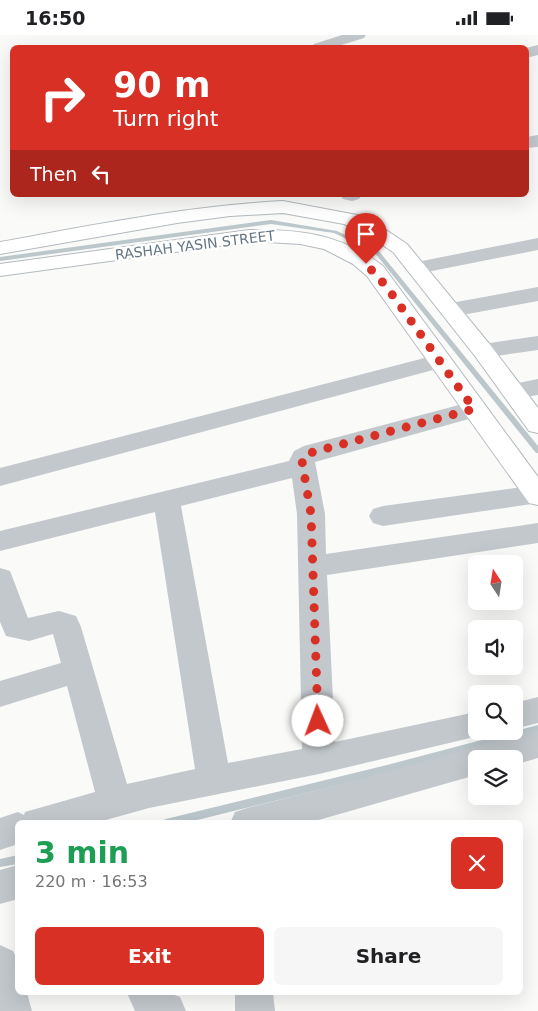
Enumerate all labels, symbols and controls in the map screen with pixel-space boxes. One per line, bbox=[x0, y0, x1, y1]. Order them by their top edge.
text: 16:50 bbox=[25, 7, 85, 29]
icon: right bbox=[30, 65, 95, 130]
text: 90 m bbox=[113, 65, 210, 105]
text: Turn right bbox=[113, 106, 218, 131]
icon: left bbox=[87, 160, 115, 188]
text: Then bbox=[30, 163, 77, 185]
pin bbox=[345, 213, 387, 264]
icon: arrive bbox=[352, 220, 380, 248]
street label: RASHAH YASIN STREET bbox=[114, 227, 276, 263]
north arrow bbox=[468, 555, 522, 610]
map controls bbox=[468, 555, 523, 805]
button: sound bbox=[468, 620, 523, 675]
button: search bbox=[468, 685, 523, 740]
position arrow bbox=[291, 694, 343, 746]
button: layers bbox=[468, 750, 523, 805]
text: 3 min bbox=[35, 835, 129, 870]
button: close bbox=[451, 837, 503, 889]
text: 220 m · 16:53 bbox=[35, 872, 148, 891]
button: Exit bbox=[35, 927, 264, 985]
button: Share bbox=[274, 927, 503, 985]

